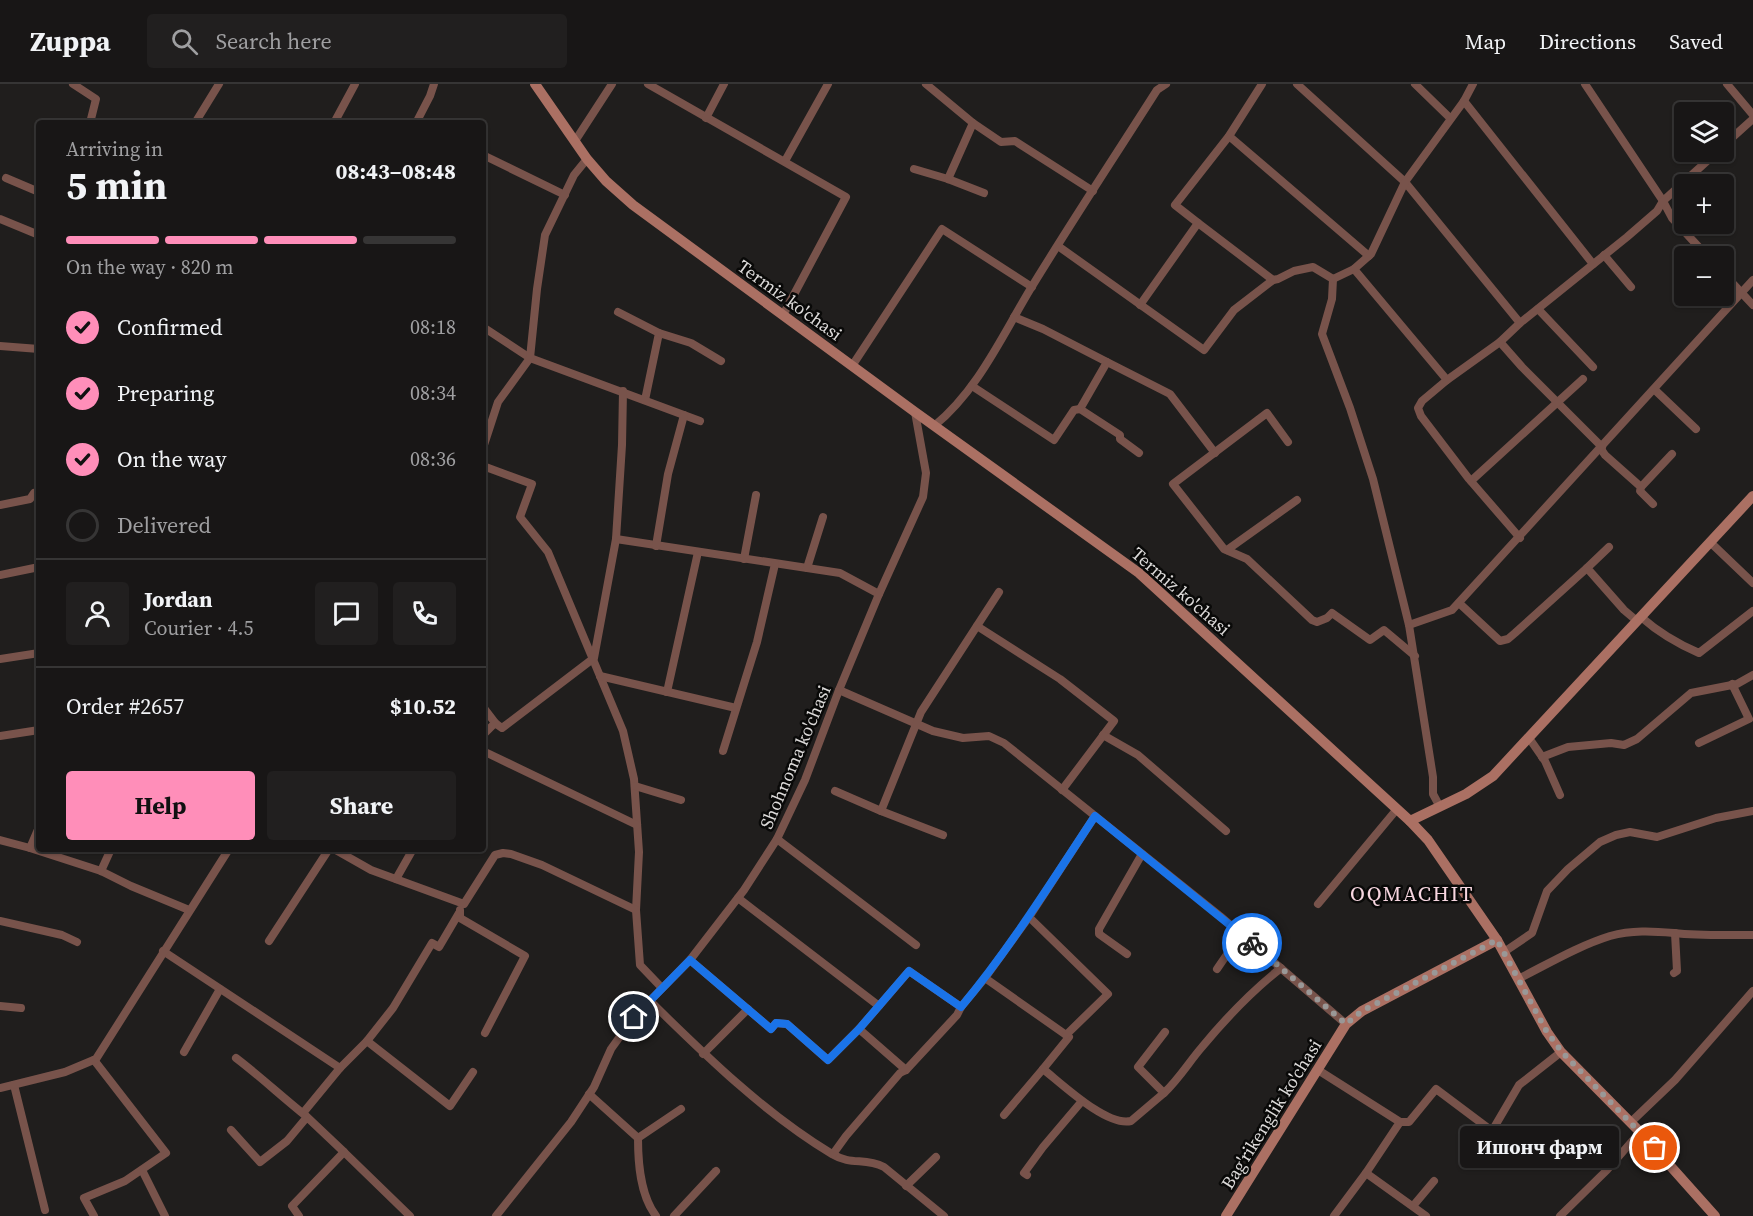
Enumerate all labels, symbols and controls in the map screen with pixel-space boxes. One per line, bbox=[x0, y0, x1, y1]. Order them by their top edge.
search box bbox=[147, 14, 567, 68]
text: Zuppa bbox=[30, 22, 111, 60]
icon: search bbox=[168, 25, 201, 58]
text: Search here bbox=[216, 26, 332, 56]
text: Map bbox=[1465, 27, 1506, 56]
text: Directions bbox=[1539, 27, 1636, 56]
text: Saved bbox=[1669, 27, 1723, 56]
map controls bbox=[1674, 102, 1734, 306]
button: layers bbox=[1674, 102, 1734, 162]
text: Arriving in bbox=[66, 135, 163, 163]
text: 08:43–08:48 bbox=[336, 156, 456, 186]
text: 5 min bbox=[66, 159, 167, 212]
button: + bbox=[1674, 174, 1734, 234]
button: − bbox=[1674, 246, 1734, 306]
text: On the way · 820 m bbox=[66, 253, 233, 281]
street label: Termiz ko'chasi bbox=[733, 254, 847, 346]
icon: check bbox=[66, 311, 99, 344]
text: Confirmed bbox=[117, 312, 222, 342]
text: 08:18 bbox=[410, 313, 456, 341]
icon: check bbox=[66, 377, 99, 410]
text: Preparing bbox=[117, 378, 214, 408]
text: 08:34 bbox=[410, 379, 456, 407]
icon: check bbox=[66, 443, 99, 476]
text: On the way bbox=[117, 444, 226, 474]
text: 08:36 bbox=[410, 445, 456, 473]
text: Delivered bbox=[117, 510, 211, 540]
street label: Termiz ko'chasi bbox=[1126, 541, 1236, 641]
button: person bbox=[66, 582, 129, 645]
button: chat bbox=[315, 582, 378, 645]
button: phone bbox=[393, 582, 456, 645]
text: Jordan bbox=[144, 584, 212, 614]
text: Courier · 4.5 bbox=[144, 614, 253, 642]
street label: Shohnoma ko'chasi bbox=[753, 681, 837, 833]
text: Order #2657 bbox=[66, 691, 184, 721]
text: $10.52 bbox=[390, 691, 456, 721]
button: Help bbox=[66, 771, 255, 840]
button: Share bbox=[267, 771, 456, 840]
district label: OQMACHIT bbox=[1350, 879, 1474, 908]
courier bbox=[1222, 913, 1282, 973]
icon: bike bbox=[1236, 927, 1269, 960]
pin bbox=[608, 991, 659, 1042]
icon: home bbox=[617, 1000, 650, 1033]
street label: Bag'rikenglik ko'chasi bbox=[1215, 1034, 1327, 1194]
pin bbox=[1629, 1122, 1680, 1173]
callout: Ишонч фарм bbox=[1460, 1127, 1619, 1169]
icon: bag bbox=[1638, 1131, 1671, 1164]
text: Ишонч фарм bbox=[1476, 1133, 1603, 1161]

